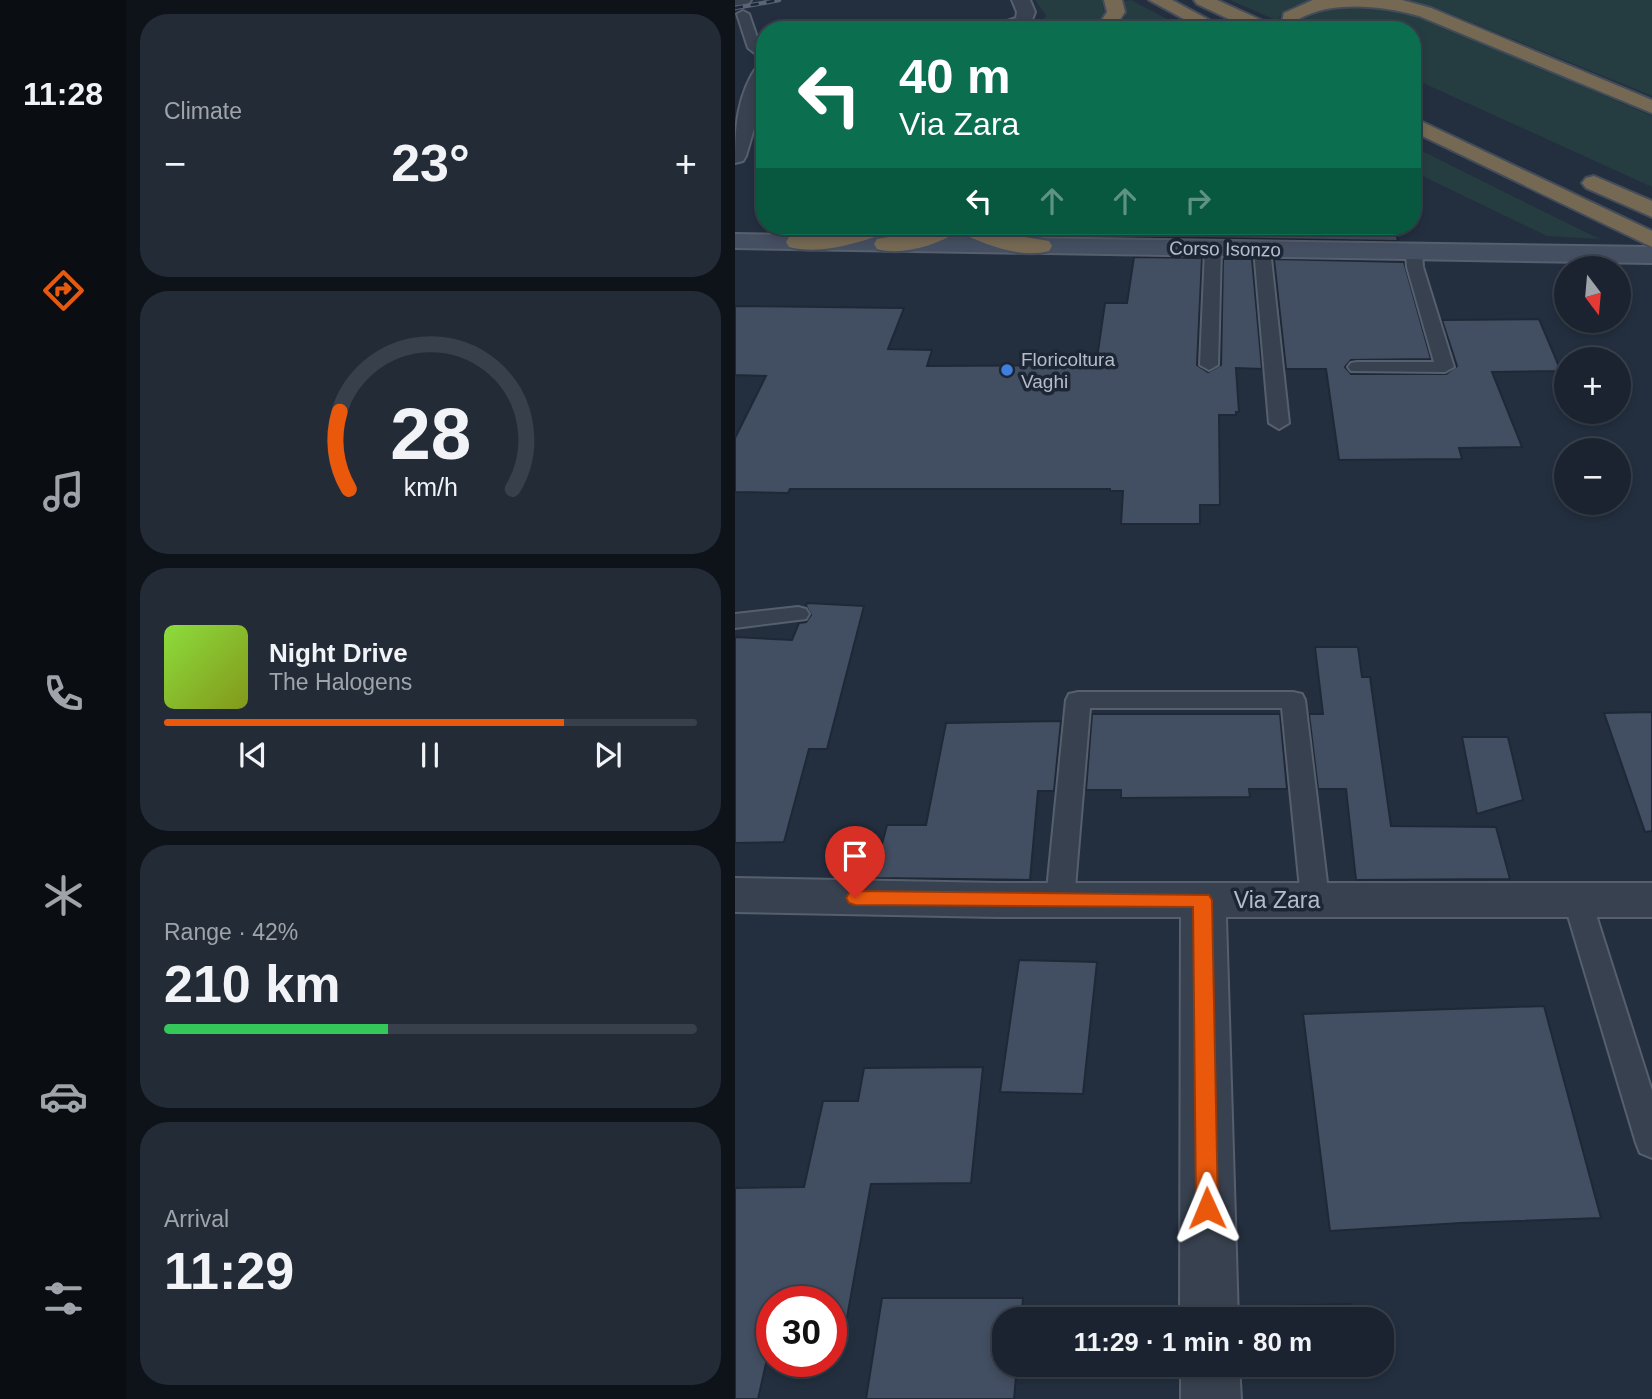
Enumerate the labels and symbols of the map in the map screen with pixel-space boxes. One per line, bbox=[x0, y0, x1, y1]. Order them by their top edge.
street label: Corso Isonzo bbox=[1169, 238, 1281, 260]
north arrow bbox=[1554, 256, 1631, 332]
place label: Floricoltura Vaghi bbox=[1021, 349, 1115, 392]
marker: Floricoltura Vaghi bbox=[999, 362, 1015, 378]
pin bbox=[825, 826, 885, 898]
street label: Via Zara bbox=[1234, 887, 1320, 913]
position arrow bbox=[1170, 1171, 1244, 1245]
speed limit sign: 30 bbox=[756, 1286, 847, 1377]

